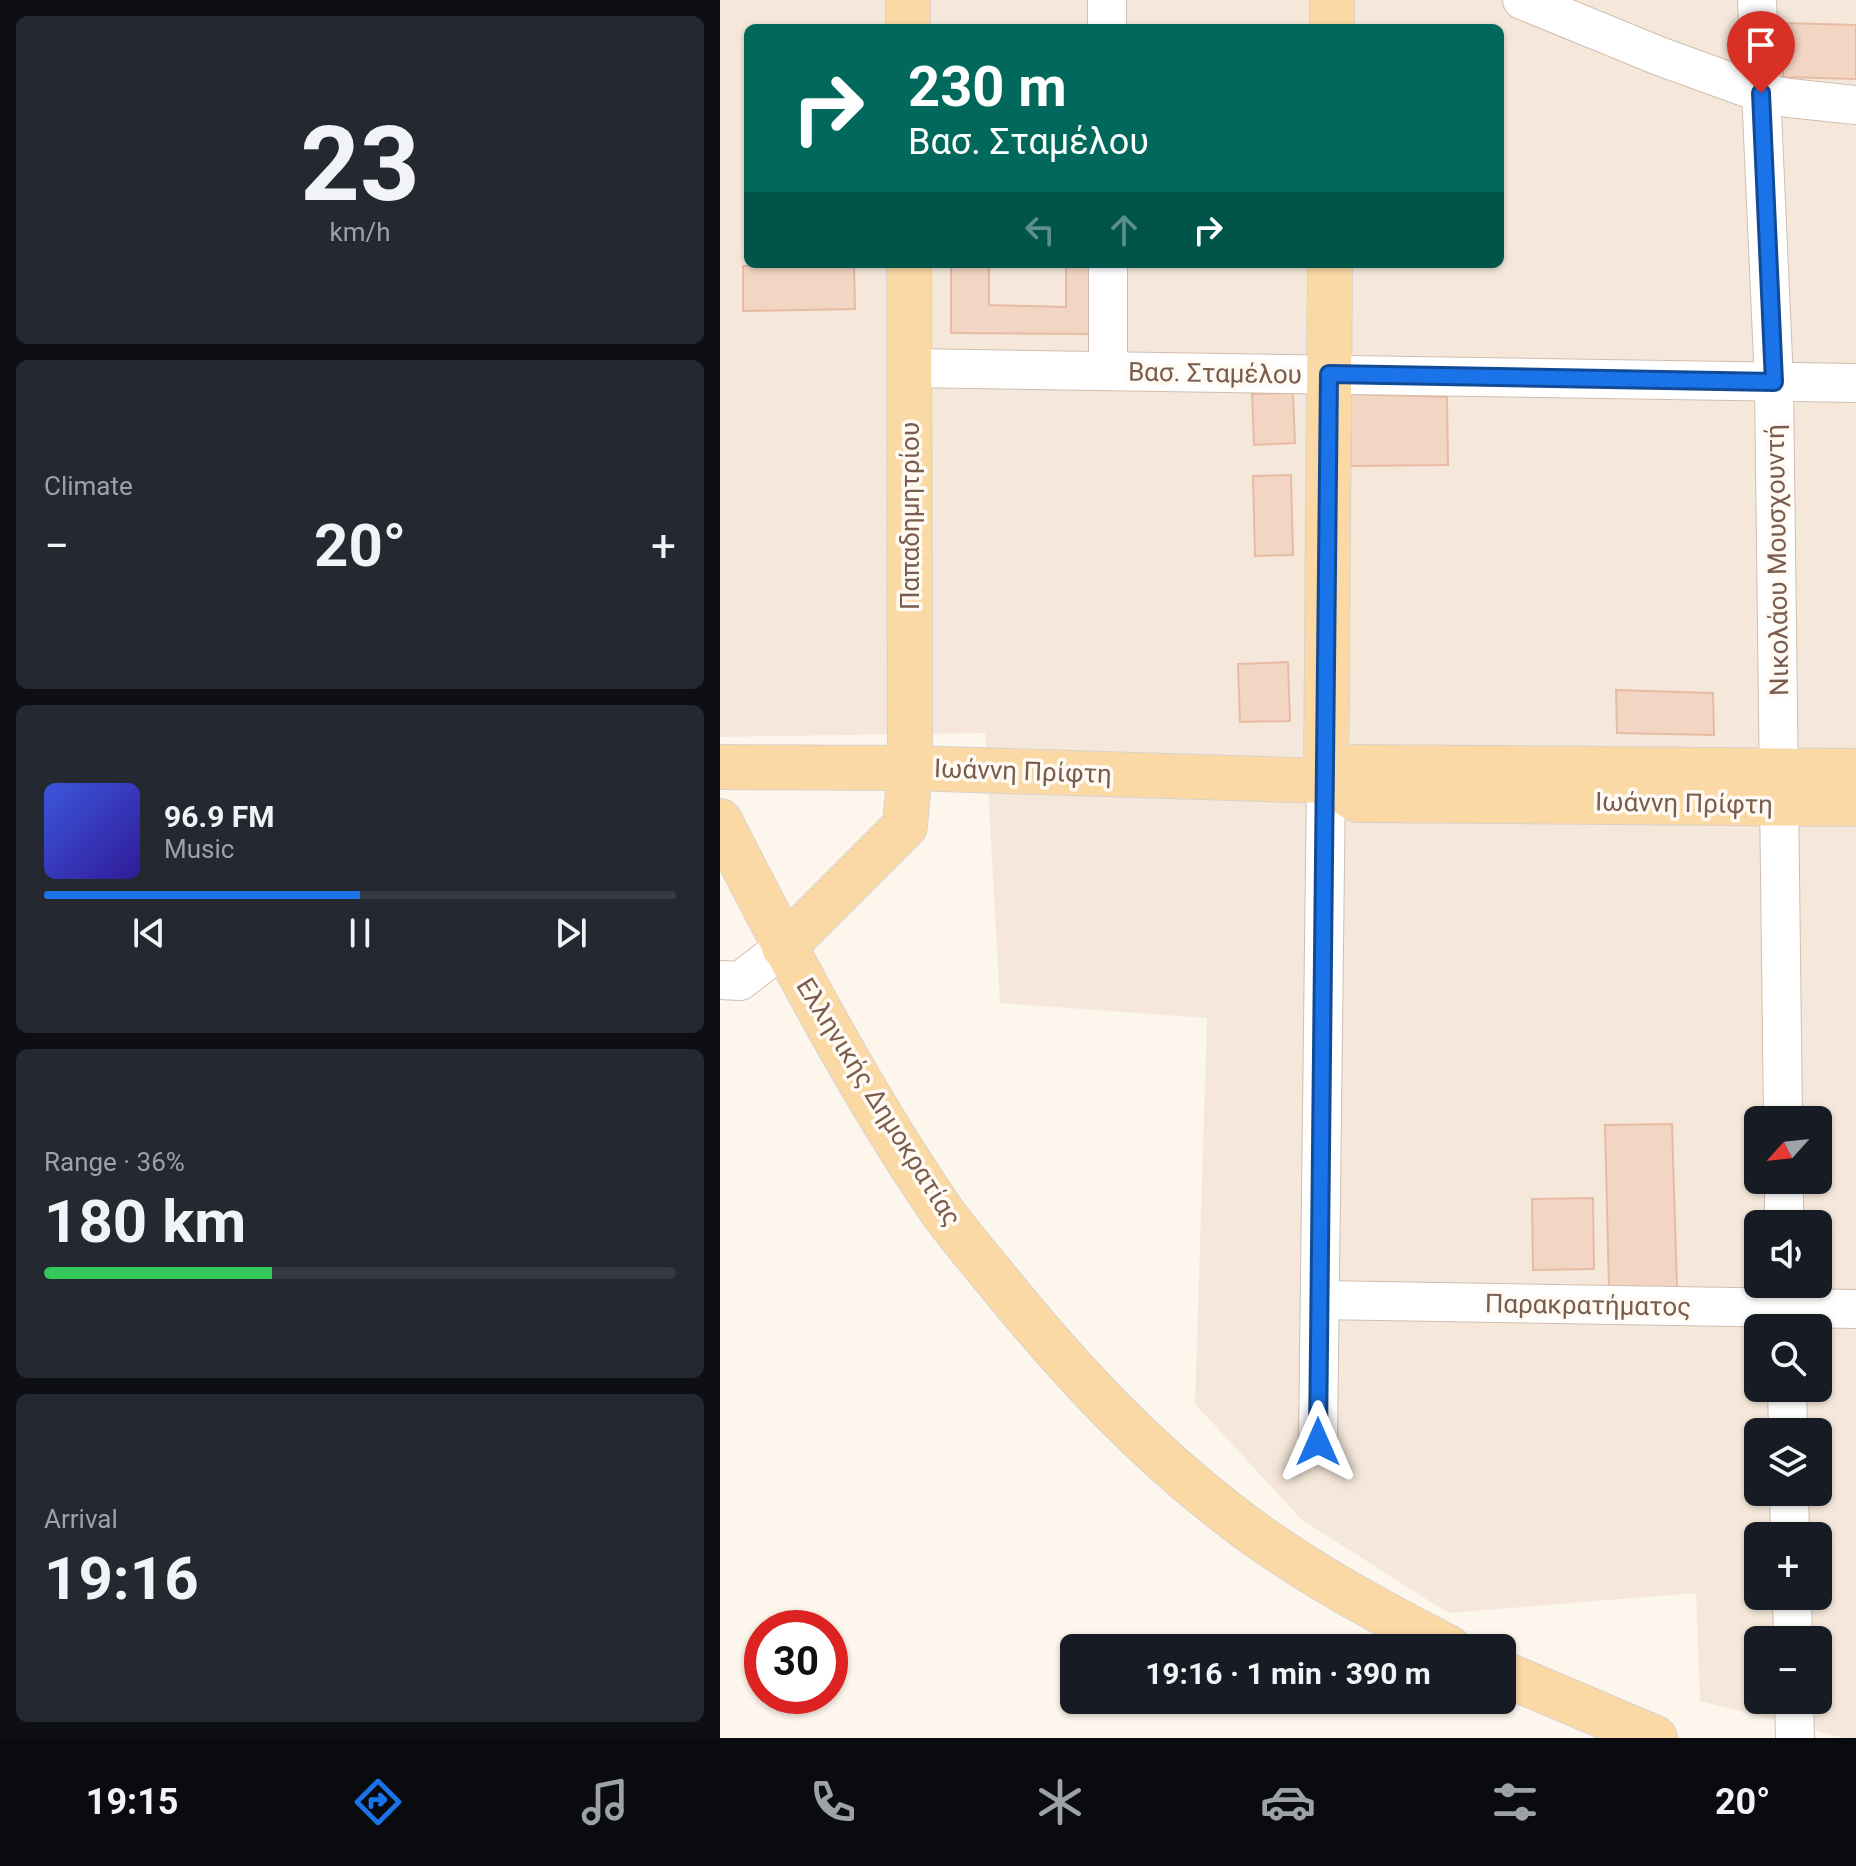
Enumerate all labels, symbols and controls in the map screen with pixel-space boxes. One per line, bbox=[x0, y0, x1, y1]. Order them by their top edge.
pin bbox=[1727, 11, 1795, 93]
icon: arrive bbox=[1739, 23, 1783, 67]
text: 230 m bbox=[908, 54, 1067, 120]
icon: right bbox=[776, 56, 880, 160]
text: 23 bbox=[300, 104, 420, 225]
text: Βασ. Σταμέλου bbox=[908, 121, 1149, 163]
icon: left bbox=[1018, 208, 1062, 252]
icon: ahead bbox=[1102, 208, 1146, 252]
icon: right bbox=[1186, 208, 1230, 252]
text: km/h bbox=[329, 217, 391, 247]
street label: Βασ. Σταμέλου bbox=[1128, 356, 1302, 390]
street label: Παπαδημητρίου bbox=[895, 422, 925, 610]
street label: Νικολάου Μουσχουντή bbox=[1760, 424, 1794, 696]
text: Climate bbox=[44, 471, 133, 501]
text: 20° bbox=[314, 510, 406, 581]
text: − bbox=[44, 520, 69, 572]
text: + bbox=[651, 520, 676, 572]
street label: Ιωάννη Πρίφτη bbox=[934, 753, 1112, 789]
street label: Ιωάννη Πρίφτη bbox=[1595, 786, 1773, 820]
text: 96.9 FM bbox=[164, 799, 275, 834]
text: Music bbox=[164, 834, 234, 864]
icon: previous bbox=[127, 911, 171, 955]
icon: pause bbox=[338, 911, 382, 955]
icon: next bbox=[549, 911, 593, 955]
street label: Ελληνικής Δημοκρατίας bbox=[790, 973, 968, 1231]
north arrow bbox=[1744, 1106, 1832, 1194]
map controls bbox=[1744, 1106, 1832, 1714]
text: Range · 36% bbox=[44, 1147, 185, 1177]
text: 180 km bbox=[44, 1186, 246, 1257]
button: sound bbox=[1744, 1210, 1832, 1298]
street label: Παρακρατήματος bbox=[1485, 1288, 1691, 1322]
button: search bbox=[1744, 1314, 1832, 1402]
position arrow bbox=[1276, 1400, 1360, 1484]
button: layers bbox=[1744, 1418, 1832, 1506]
text: Arrival bbox=[44, 1504, 118, 1534]
button: + bbox=[1744, 1522, 1832, 1610]
text: 19:16 bbox=[44, 1543, 199, 1614]
speed limit sign: 30 bbox=[744, 1610, 848, 1714]
button: − bbox=[1744, 1626, 1832, 1714]
text: 19:16 · 1 min · 390 m bbox=[1145, 1656, 1431, 1691]
icon: directions bbox=[350, 1774, 406, 1830]
icon: music bbox=[577, 1774, 633, 1830]
icon: phone bbox=[805, 1774, 861, 1830]
icon: climate bbox=[1032, 1774, 1088, 1830]
icon: car bbox=[1260, 1774, 1316, 1830]
icon: filters bbox=[1487, 1774, 1543, 1830]
text: 19:15 bbox=[86, 1781, 179, 1823]
text: 20° bbox=[1715, 1781, 1770, 1823]

